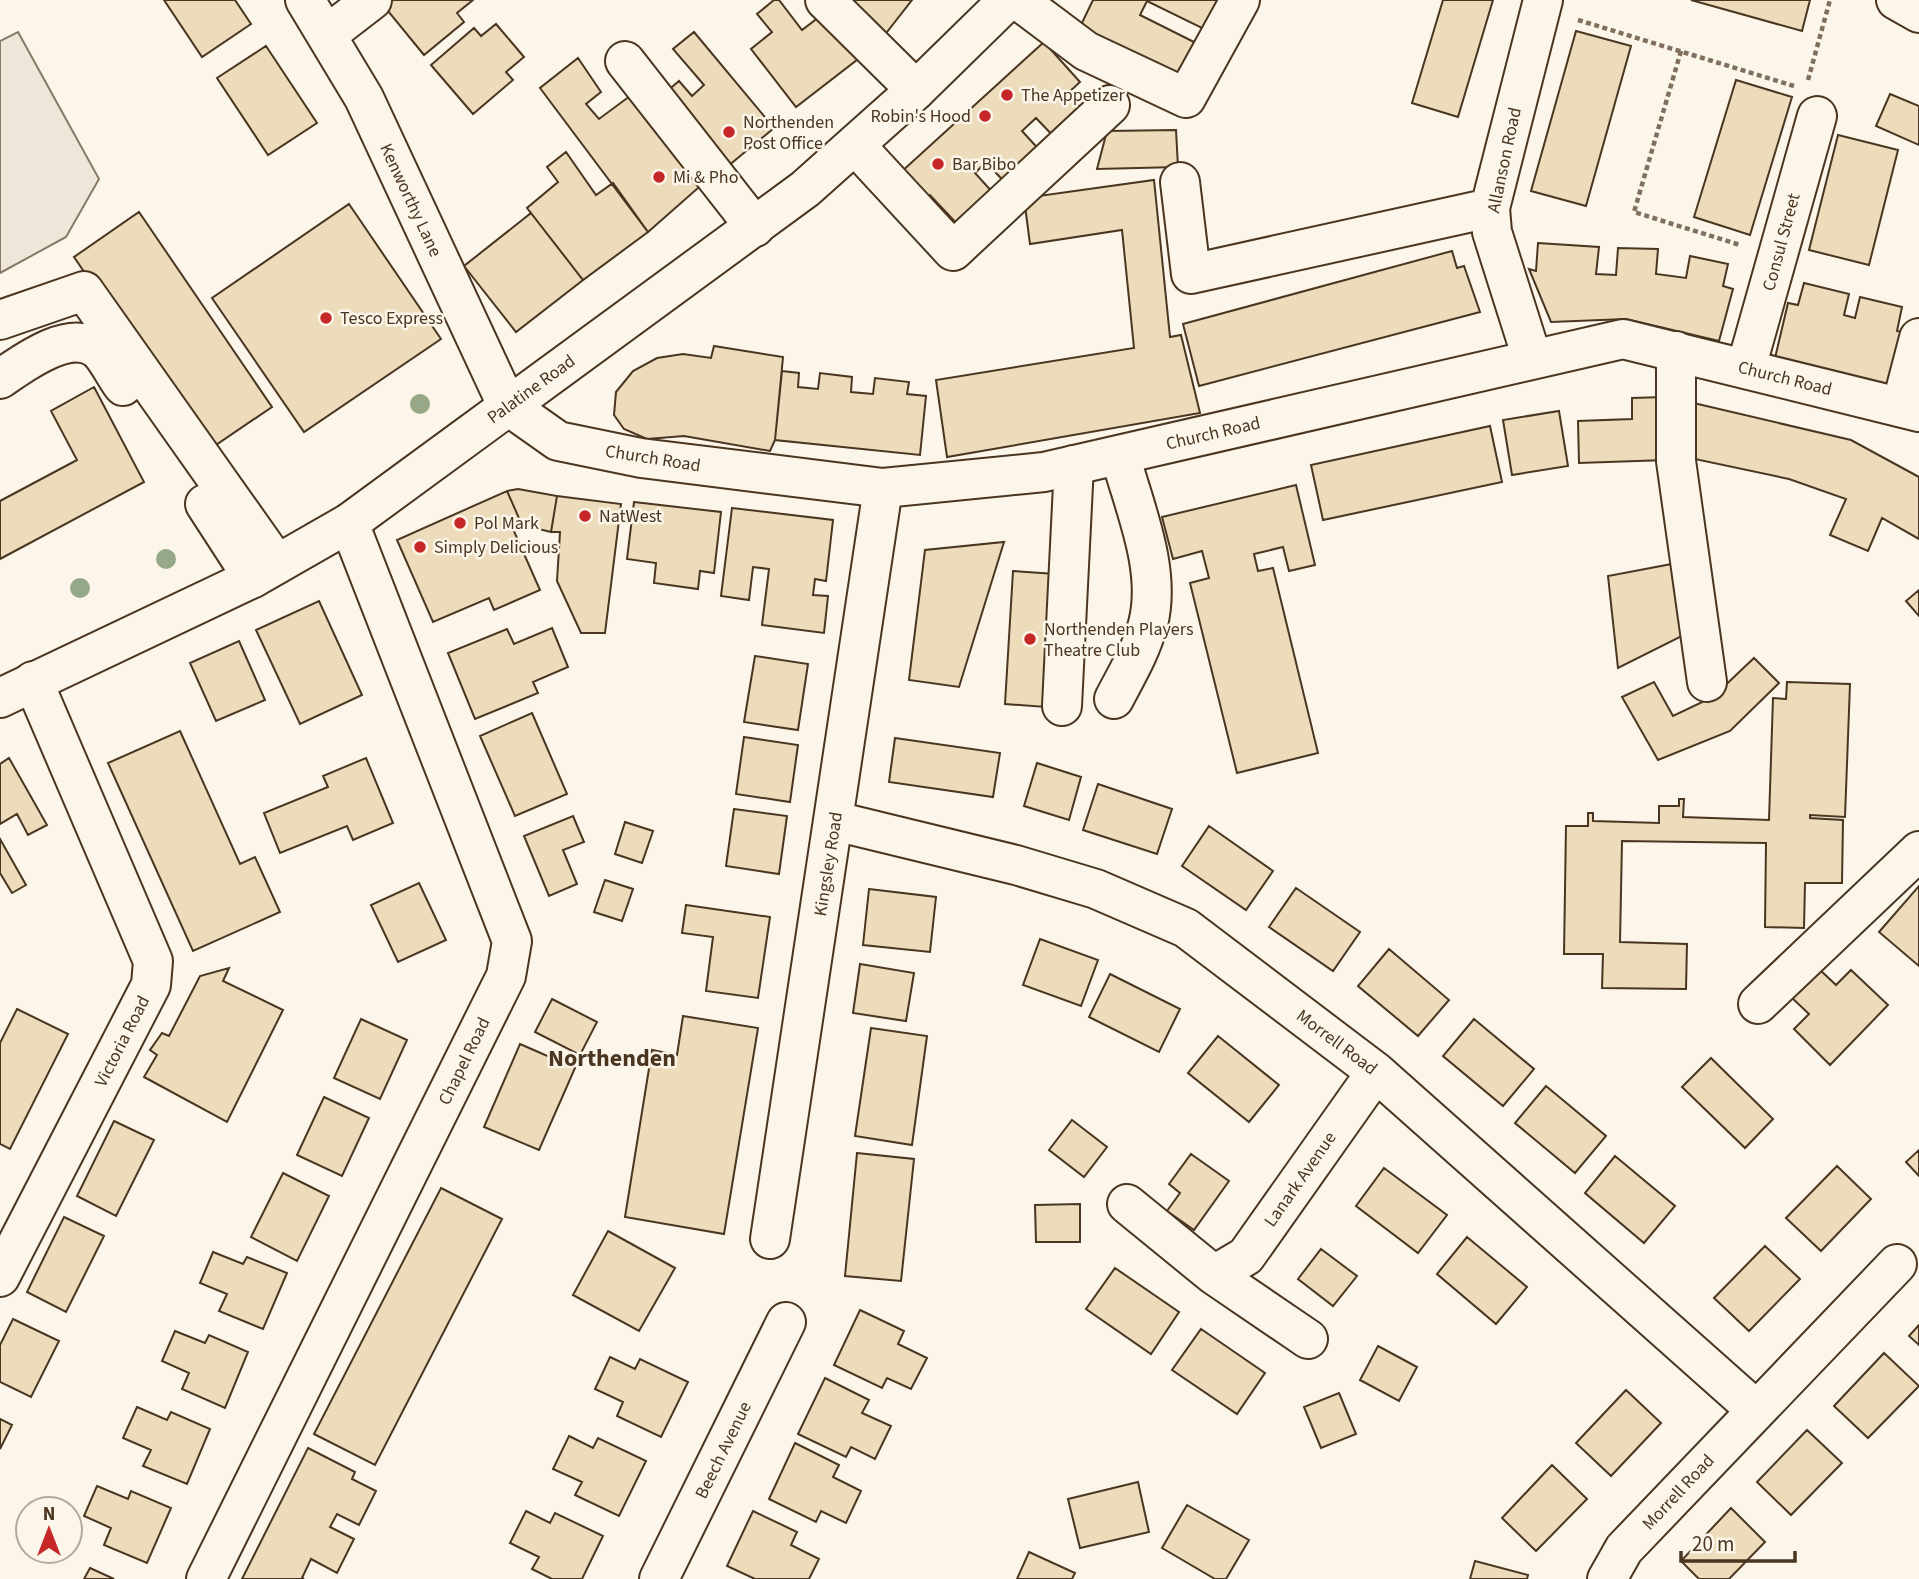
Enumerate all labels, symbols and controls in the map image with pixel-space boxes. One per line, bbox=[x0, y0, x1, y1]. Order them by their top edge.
place label: The Appetizer bbox=[1021, 83, 1125, 108]
marker: The Appetizer bbox=[999, 87, 1015, 103]
place label: Robin's Hood bbox=[870, 104, 971, 129]
street label: Allanson Road bbox=[1481, 105, 1528, 215]
marker: Robin's Hood bbox=[977, 108, 993, 124]
place label: Northenden Post Office bbox=[743, 110, 834, 156]
marker: Northenden Post Office bbox=[721, 124, 737, 140]
street label: Kenworthy Lane bbox=[373, 139, 448, 261]
place label: Bar Bibo bbox=[952, 152, 1016, 177]
marker: Bar Bibo bbox=[930, 156, 946, 172]
place label: Mi & Pho bbox=[673, 165, 738, 190]
marker: Mi & Pho bbox=[651, 169, 667, 185]
street label: Consul Street bbox=[1756, 190, 1807, 294]
place label: Tesco Express bbox=[340, 306, 443, 331]
marker: Tesco Express bbox=[318, 310, 334, 326]
street label: Palatine Road bbox=[482, 349, 580, 430]
street label: Church Road bbox=[1735, 355, 1835, 402]
street label: Church Road bbox=[1163, 410, 1263, 456]
street label: Church Road bbox=[603, 439, 702, 478]
place label: NatWest bbox=[599, 504, 662, 529]
marker: NatWest bbox=[577, 508, 593, 524]
place label: Pol Mark bbox=[474, 511, 539, 536]
marker: Pol Mark bbox=[452, 515, 468, 531]
place label: Simply Delicious bbox=[434, 535, 558, 560]
marker: Simply Delicious bbox=[412, 539, 428, 555]
place label: Northenden Players Theatre Club bbox=[1044, 617, 1194, 663]
marker: Northenden Players Theatre Club bbox=[1022, 631, 1038, 647]
street label: Kingsley Road bbox=[808, 810, 849, 918]
street label: Victoria Road bbox=[89, 991, 156, 1091]
street label: Morrell Road bbox=[1291, 1004, 1382, 1081]
street label: Chapel Road bbox=[432, 1013, 496, 1109]
district label: Northenden bbox=[548, 1041, 676, 1076]
street label: Lanark Avenue bbox=[1258, 1127, 1343, 1232]
street label: Beech Avenue bbox=[689, 1397, 758, 1503]
street label: Morrell Road bbox=[1637, 1449, 1720, 1536]
north arrow bbox=[14, 1495, 84, 1565]
text: N bbox=[43, 1501, 55, 1528]
scale bar bbox=[1681, 1520, 1795, 1564]
text: 20 m bbox=[1692, 1529, 1734, 1559]

